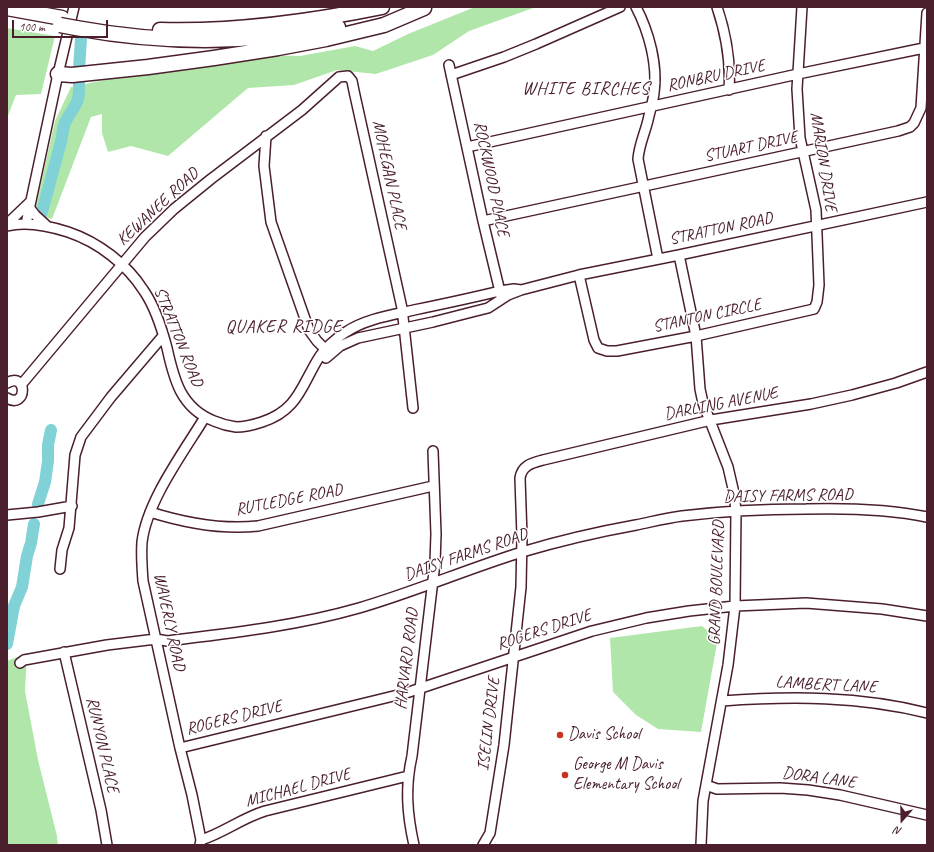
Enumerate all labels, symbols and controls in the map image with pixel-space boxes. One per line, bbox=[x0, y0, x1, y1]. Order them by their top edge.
scale bar bbox=[14, 12, 110, 38]
text: 100 m bbox=[19, 19, 45, 35]
street label: RONBRU DRIVE bbox=[665, 56, 767, 96]
district label: WHITE BIRCHES bbox=[522, 78, 650, 100]
street label: MARION DRIVE bbox=[805, 111, 841, 213]
street label: MOHEGAN PLACE bbox=[367, 118, 411, 232]
street label: ROCKWOOD PLACE bbox=[469, 119, 513, 239]
street label: STUART DRIVE bbox=[702, 127, 800, 167]
street label: KEWANEE ROAD bbox=[113, 164, 203, 250]
street label: STRATTON ROAD bbox=[667, 208, 775, 250]
street label: STRATTON ROAD bbox=[149, 284, 207, 390]
street label: STANTON CIRCLE bbox=[651, 295, 763, 337]
district label: QUAKER RIDGE bbox=[226, 316, 342, 338]
street label: DARLING AVENUE bbox=[662, 383, 780, 425]
street label: RUTLEDGE ROAD bbox=[234, 480, 344, 520]
street label: DAISY FARMS ROAD bbox=[723, 485, 853, 507]
street label: GRAND BOULEVARD bbox=[705, 520, 729, 646]
street label: DAISY FARMS ROAD bbox=[402, 524, 530, 586]
street label: WAVERLY ROAD bbox=[149, 571, 189, 673]
street label: ROGERS DRIVE bbox=[494, 605, 594, 655]
street label: HARVARD ROAD bbox=[391, 607, 423, 711]
street label: LAMBERT LANE bbox=[775, 672, 877, 698]
street label: ISELIN DRIVE bbox=[473, 676, 505, 772]
street label: RUNYON PLACE bbox=[81, 695, 123, 795]
street label: ROGERS DRIVE bbox=[184, 696, 284, 740]
place label: Davis School bbox=[568, 725, 640, 745]
marker: Davis School bbox=[555, 730, 565, 740]
place label: George M Davis Elementary School bbox=[573, 755, 679, 795]
street label: DORA LANE bbox=[781, 763, 857, 793]
street label: MICHAEL DRIVE bbox=[243, 764, 353, 812]
marker: George M Davis Elementary School bbox=[560, 770, 570, 780]
north arrow bbox=[882, 800, 922, 840]
text: N bbox=[892, 824, 903, 839]

